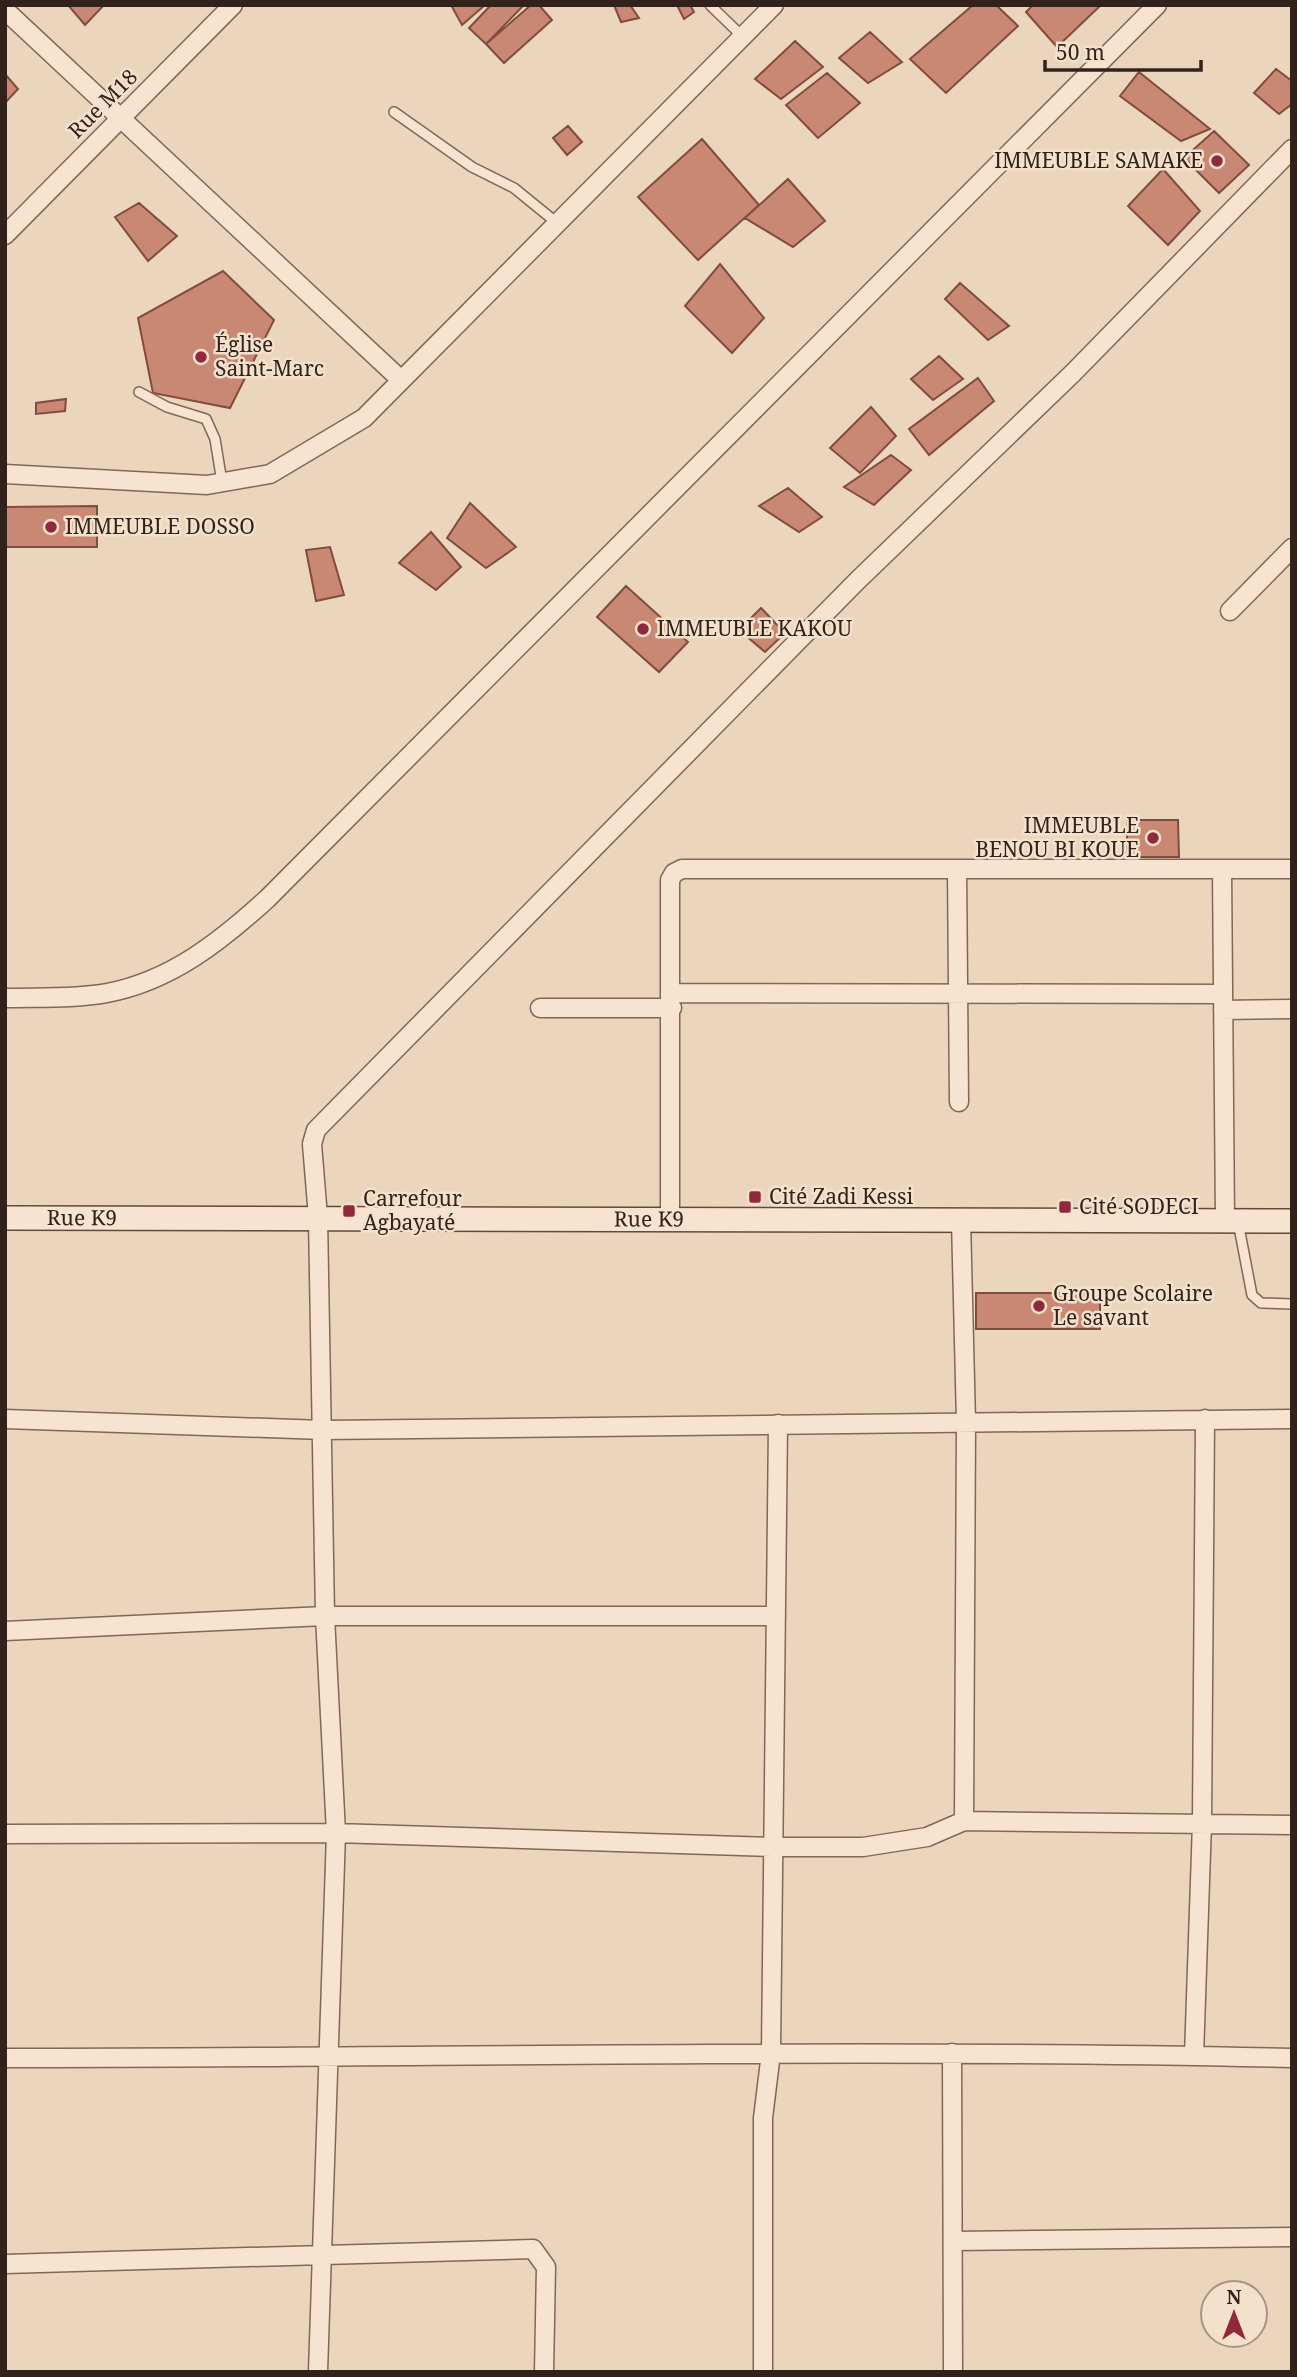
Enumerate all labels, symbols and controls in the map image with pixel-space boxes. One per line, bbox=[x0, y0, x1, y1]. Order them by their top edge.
scale bar bbox=[1045, 28, 1201, 72]
text: 50 m bbox=[1056, 38, 1105, 66]
street label: Rue M18 bbox=[62, 63, 143, 144]
place label: IMMEUBLE SAMAKE bbox=[994, 146, 1203, 174]
marker: IMMEUBLE SAMAKE bbox=[1209, 153, 1225, 169]
place label: Église Saint-Marc bbox=[215, 330, 324, 382]
marker: Église Saint-Marc bbox=[193, 349, 209, 365]
place label: IMMEUBLE DOSSO bbox=[65, 512, 255, 540]
marker: IMMEUBLE DOSSO bbox=[43, 519, 59, 535]
place label: IMMEUBLE KAKOU bbox=[657, 614, 852, 642]
marker: IMMEUBLE KAKOU bbox=[635, 621, 651, 637]
place label: IMMEUBLE BENOU BI KOUE bbox=[975, 811, 1139, 863]
marker: IMMEUBLE BENOU BI KOUE bbox=[1145, 830, 1161, 846]
place label: Cité Zadi Kessi bbox=[769, 1182, 913, 1210]
place label: Carrefour Agbayaté bbox=[363, 1184, 462, 1236]
marker: Cité Zadi Kessi bbox=[747, 1189, 763, 1205]
place label: Cité SODECI bbox=[1079, 1192, 1199, 1220]
marker: Cité SODECI bbox=[1057, 1199, 1073, 1215]
street label: Rue K9 bbox=[47, 1203, 117, 1231]
marker: Carrefour Agbayaté bbox=[341, 1203, 357, 1219]
street label: Rue K9 bbox=[614, 1204, 684, 1233]
place label: Groupe Scolaire Le savant bbox=[1053, 1279, 1213, 1331]
marker: Groupe Scolaire Le savant bbox=[1031, 1298, 1047, 1314]
north arrow bbox=[1199, 2279, 1269, 2349]
text: N bbox=[1227, 2284, 1242, 2310]

